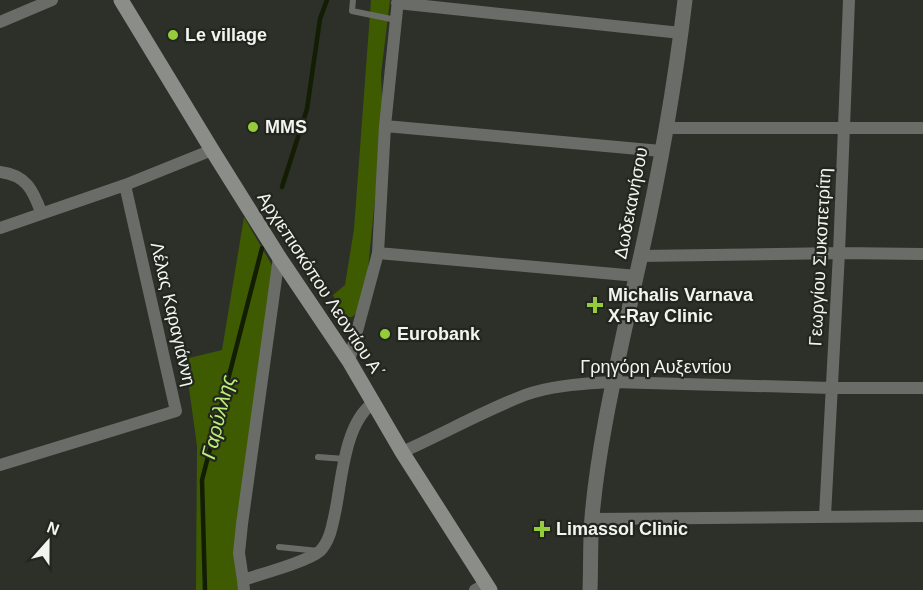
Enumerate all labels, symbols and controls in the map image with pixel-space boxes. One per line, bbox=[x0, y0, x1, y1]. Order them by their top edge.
place label: Le village bbox=[185, 25, 267, 45]
marker: Le village bbox=[166, 28, 180, 42]
place label: MMS bbox=[265, 117, 307, 137]
marker: MMS bbox=[246, 120, 260, 134]
street label: Δωδεκανήσου bbox=[610, 145, 652, 261]
street label: Γεωργίου Συκοπετρίτη bbox=[805, 167, 835, 347]
street label: Αρχιεπισκόπου Λεοντίου Α΄ bbox=[253, 188, 389, 382]
street label: Λέλας Καραγιάννη bbox=[147, 240, 199, 388]
place label: Michalis Varnava X-Ray Clinic bbox=[608, 285, 754, 326]
marker: Michalis Varnava X-Ray Clinic bbox=[586, 296, 604, 314]
place label: Eurobank bbox=[397, 324, 481, 344]
marker: Eurobank bbox=[378, 327, 392, 341]
street label: Γρηγόρη Αυξεντίου bbox=[580, 357, 732, 377]
water label: Γαρύλλης bbox=[197, 372, 239, 461]
north arrow bbox=[18, 512, 78, 572]
text: N bbox=[45, 518, 62, 538]
place label: Limassol Clinic bbox=[556, 519, 688, 539]
marker: Limassol Clinic bbox=[533, 520, 551, 538]

